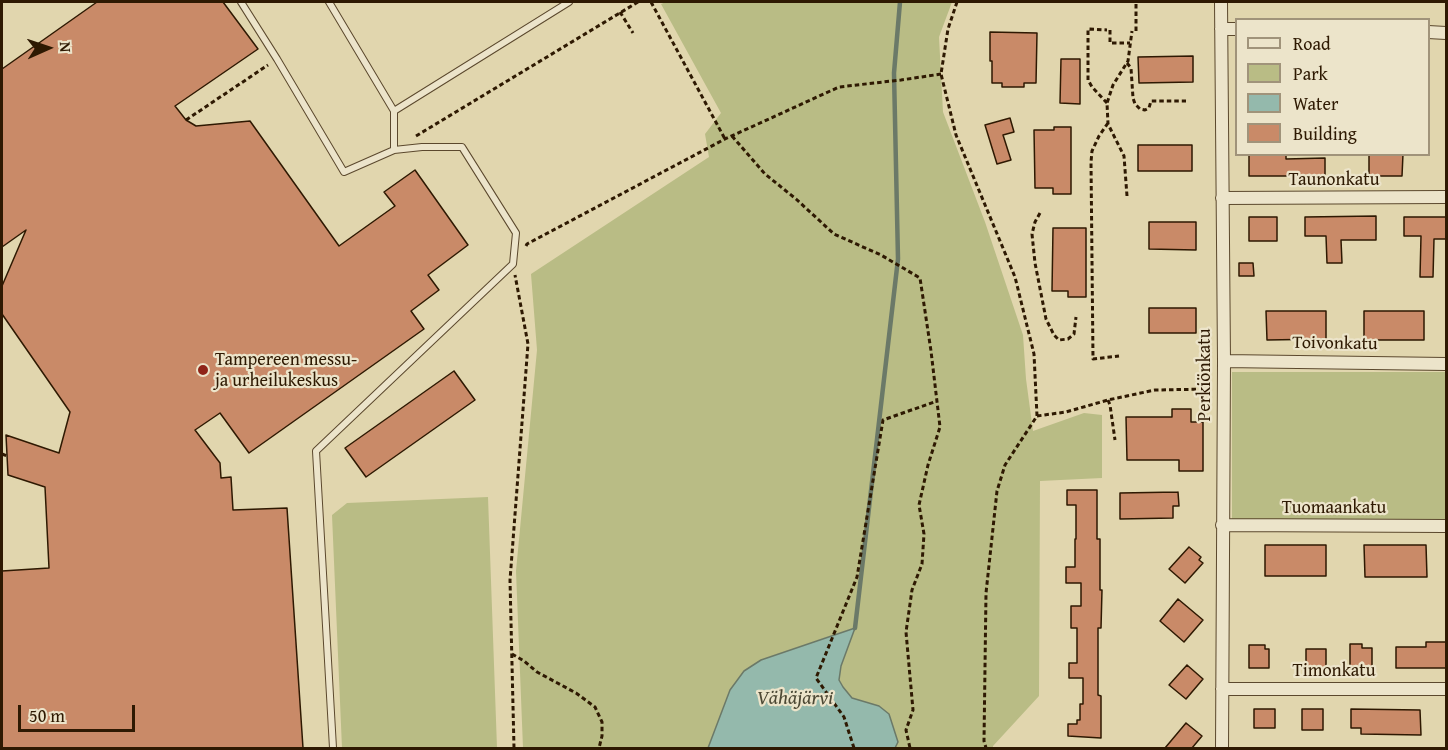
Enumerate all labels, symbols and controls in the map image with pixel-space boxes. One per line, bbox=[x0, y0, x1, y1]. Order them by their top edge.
north arrow bbox=[18, 18, 78, 78]
legend bbox=[1235, 18, 1430, 156]
text: Road bbox=[1293, 30, 1331, 57]
text: N bbox=[54, 41, 78, 53]
text: Park bbox=[1293, 60, 1328, 87]
text: Water bbox=[1293, 90, 1338, 117]
text: Building bbox=[1293, 120, 1357, 147]
street label: Taunonkatu bbox=[1289, 169, 1379, 191]
street label: Perkiönkatu bbox=[1194, 329, 1216, 421]
street label: Toivonkatu bbox=[1292, 332, 1378, 356]
place label: Tampereen messu- ja urheilukeskus bbox=[215, 349, 357, 392]
marker: Tampereen messu- ja urheilukeskus bbox=[196, 363, 210, 377]
street label: Tuomaankatu bbox=[1282, 497, 1386, 519]
street label: Timonkatu bbox=[1293, 660, 1375, 682]
water label: Vähäjärvi bbox=[757, 687, 833, 711]
scale bar bbox=[21, 693, 138, 731]
text: 50 m bbox=[29, 702, 65, 729]

